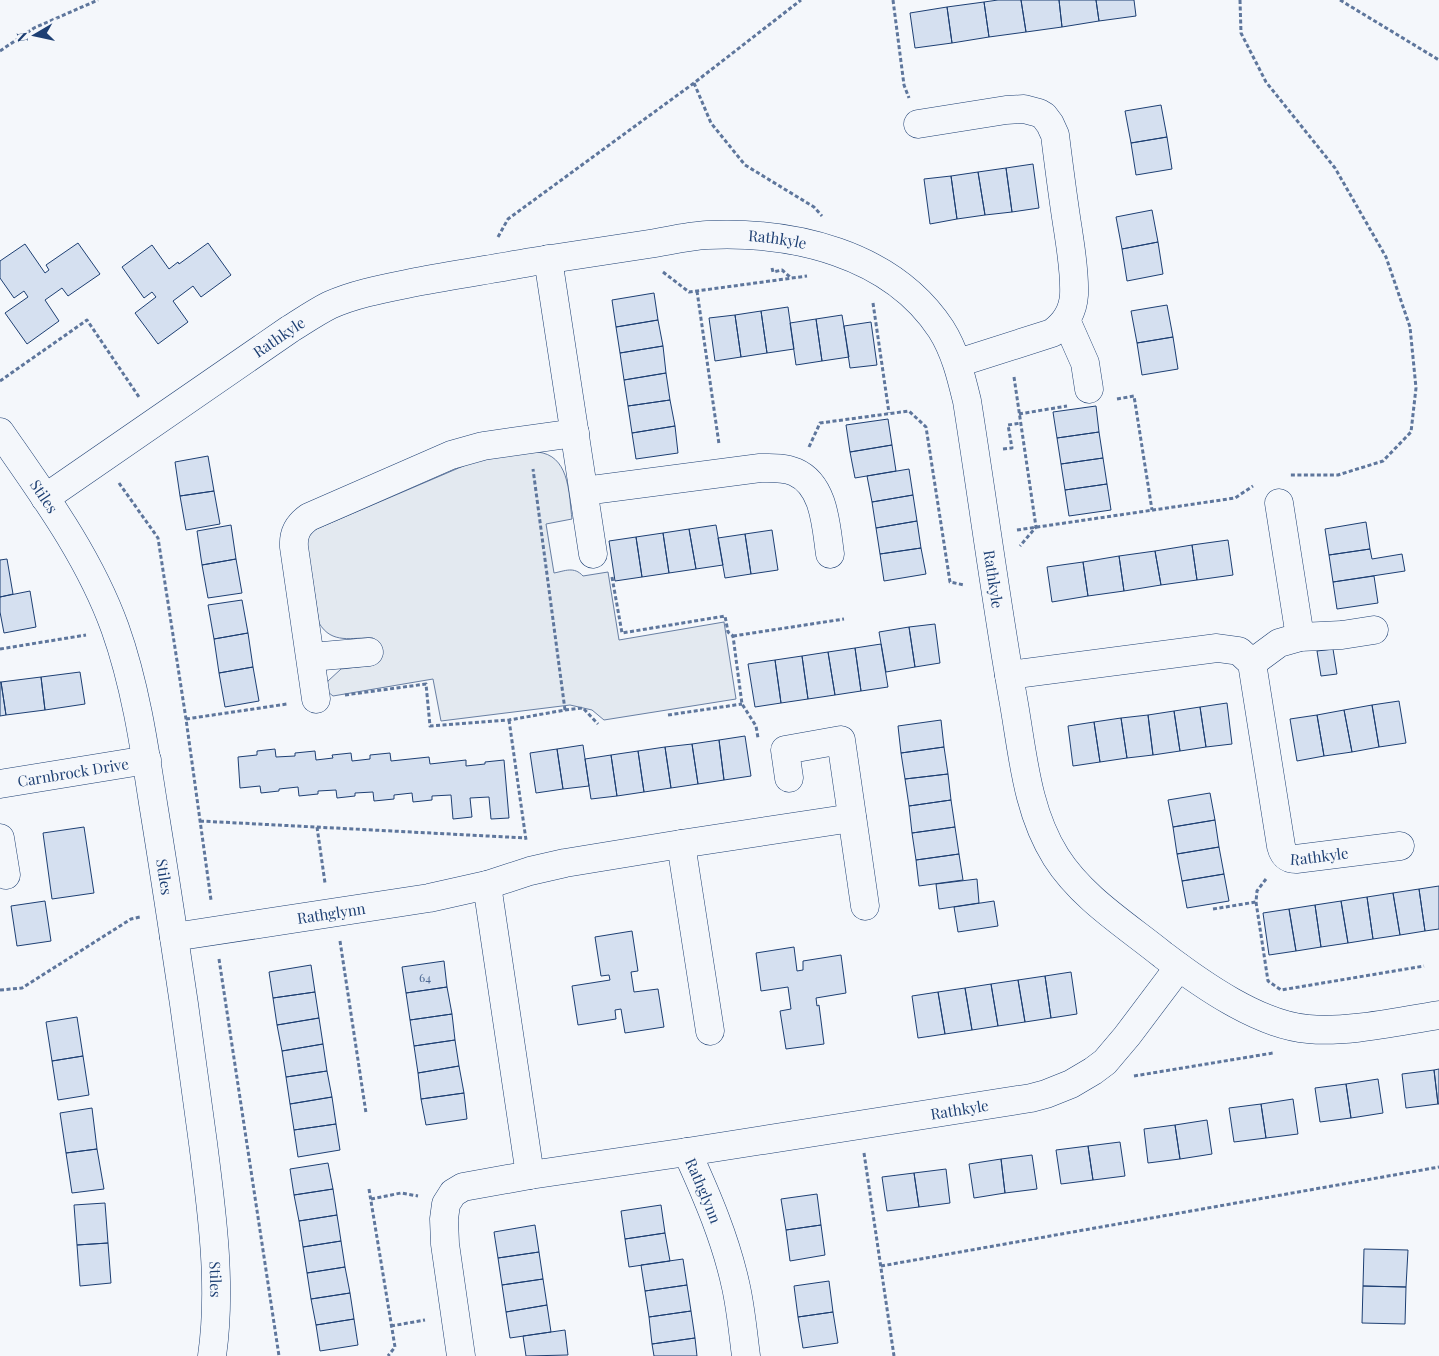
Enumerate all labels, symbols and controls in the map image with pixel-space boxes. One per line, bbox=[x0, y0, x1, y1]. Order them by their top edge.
north arrow bbox=[10, 10, 60, 60]
text: N bbox=[11, 31, 32, 44]
street label: Rathkyle bbox=[748, 225, 808, 253]
street label: Rathkyle bbox=[249, 312, 309, 362]
street label: Stiles bbox=[26, 476, 63, 517]
street label: Rathkyle bbox=[980, 549, 1008, 610]
street label: Carnbrock Drive bbox=[16, 753, 130, 791]
street label: Rathkyle bbox=[1289, 843, 1349, 869]
street label: Stiles bbox=[152, 857, 177, 896]
street label: Rathglynn bbox=[296, 898, 367, 928]
house number: 64 bbox=[419, 969, 431, 985]
street label: Rathkyle bbox=[929, 1095, 990, 1124]
street label: Rathglynn bbox=[681, 1155, 726, 1226]
street label: Stiles bbox=[205, 1261, 226, 1298]

